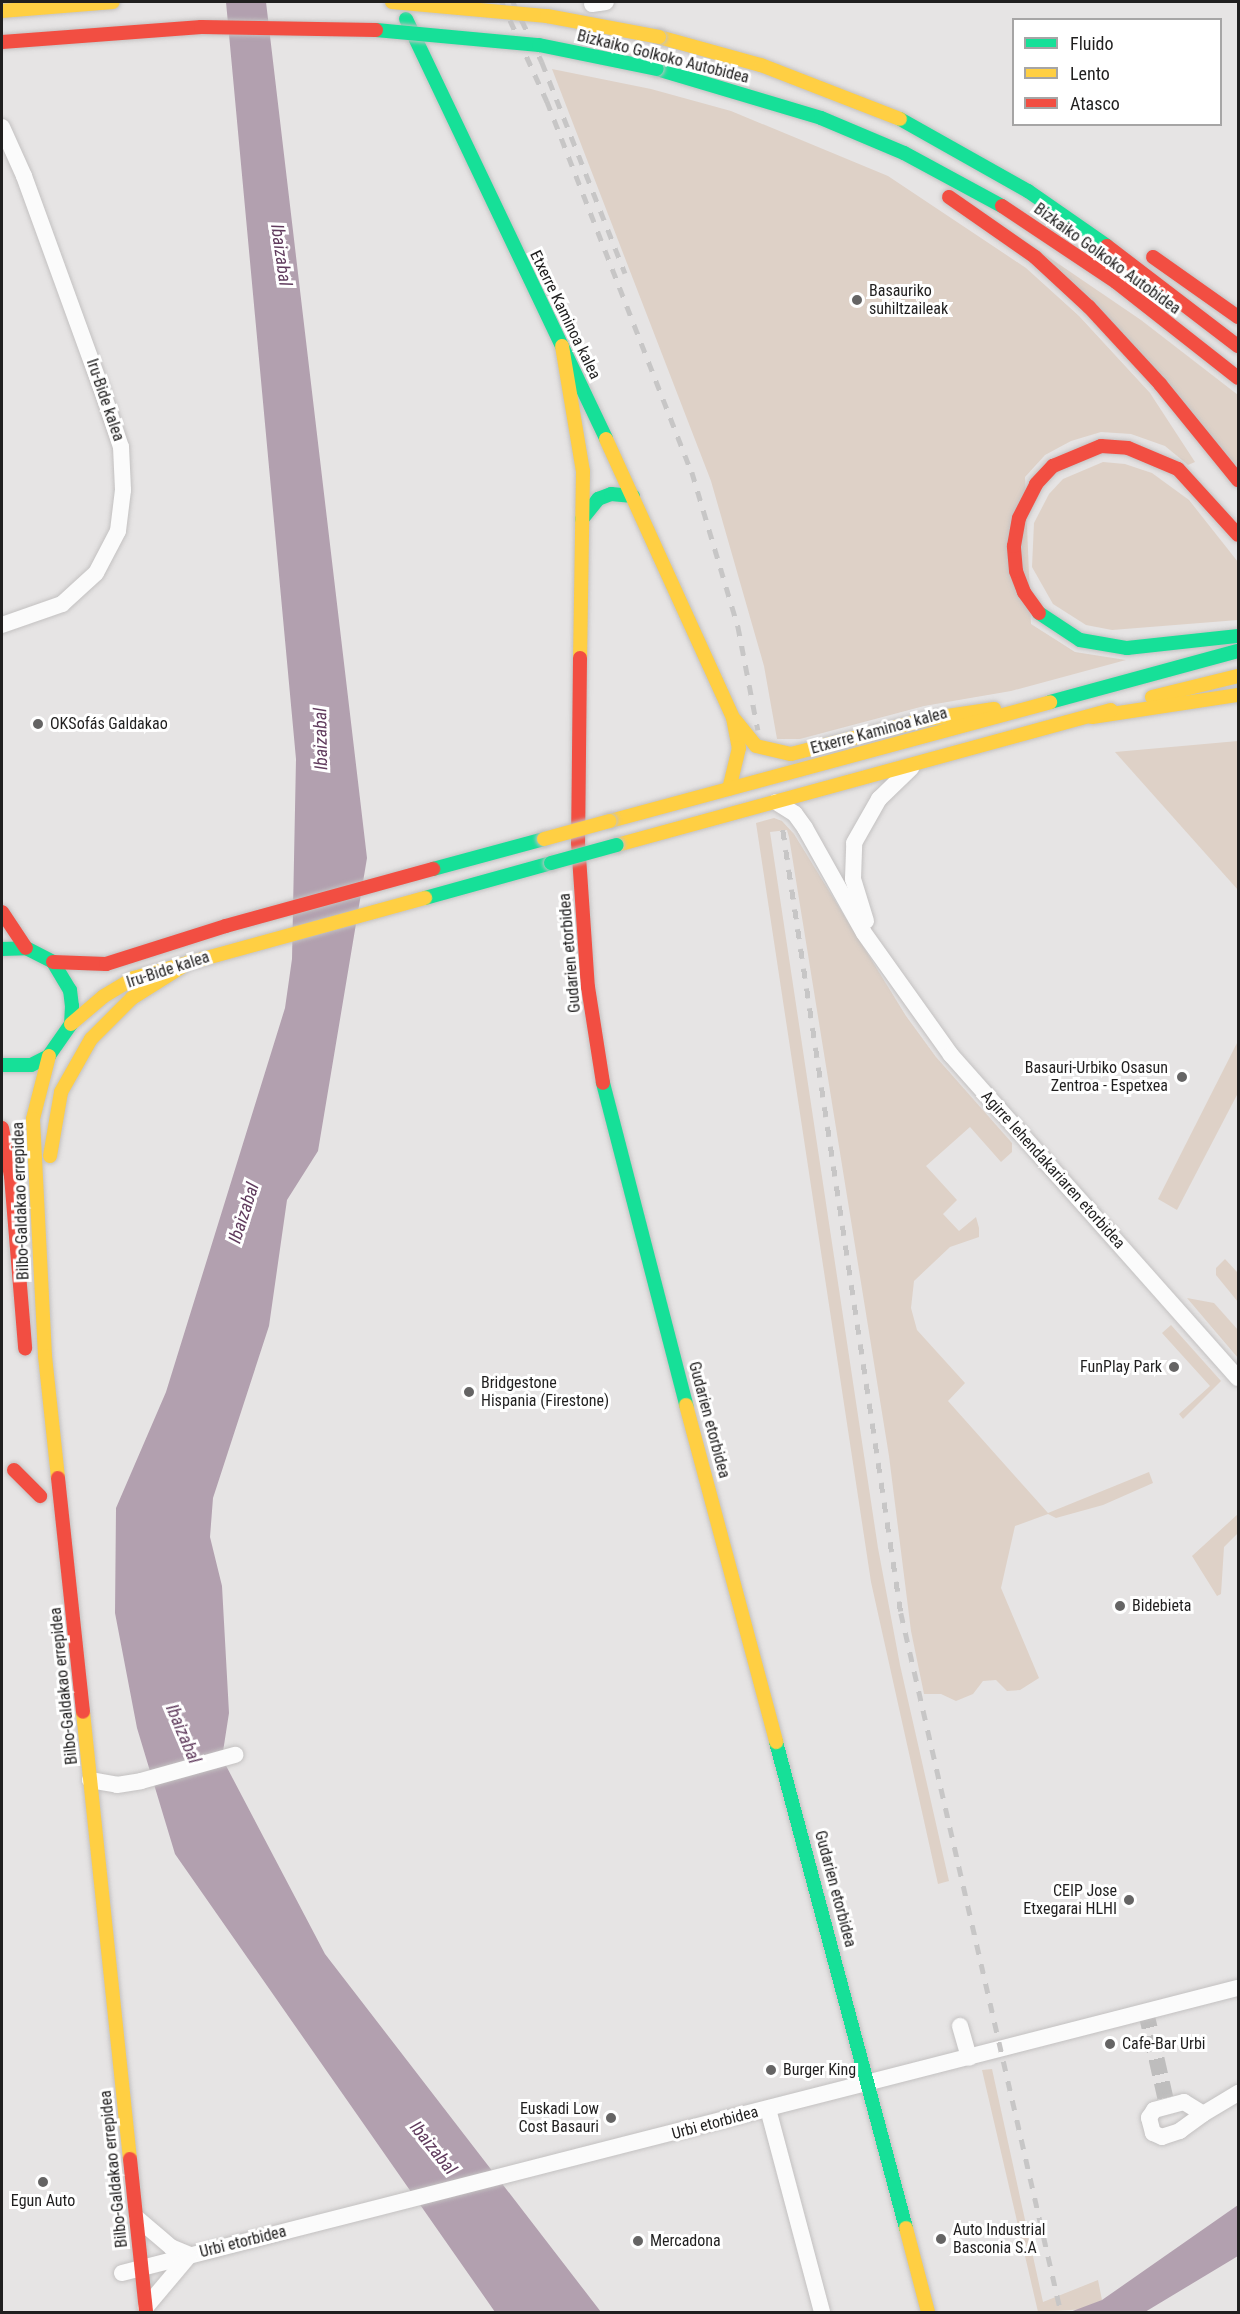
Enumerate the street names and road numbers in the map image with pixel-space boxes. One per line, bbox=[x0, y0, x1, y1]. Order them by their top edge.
street label: Bizkaiko Golkoko Autobidea bbox=[575, 26, 751, 88]
street label: Bizkaiko Golkoko Autobidea bbox=[1030, 199, 1184, 319]
street label: Etxerre Kaminoa kalea bbox=[526, 248, 604, 382]
street label: Iru-Bide kalea bbox=[82, 356, 128, 444]
street label: Etxerre Kaminoa kalea bbox=[809, 704, 949, 758]
street label: Gudarien etorbidea bbox=[555, 892, 585, 1014]
street label: Iru-Bide kalea bbox=[124, 948, 212, 992]
street label: Agirre lehendakariaren etorbidea bbox=[977, 1087, 1129, 1253]
street label: Bilbo-Galdakao errepidea bbox=[9, 1122, 33, 1280]
street label: Gudarien etorbidea bbox=[684, 1360, 734, 1480]
street label: Bilbo-Galdakao errepidea bbox=[46, 1606, 82, 1766]
street label: Gudarien etorbidea bbox=[810, 1829, 860, 1949]
street label: Bilbo-Galdakao errepidea bbox=[96, 2089, 132, 2249]
street label: Urbi etorbidea bbox=[670, 2102, 760, 2144]
street label: Urbi etorbidea bbox=[198, 2222, 288, 2262]

